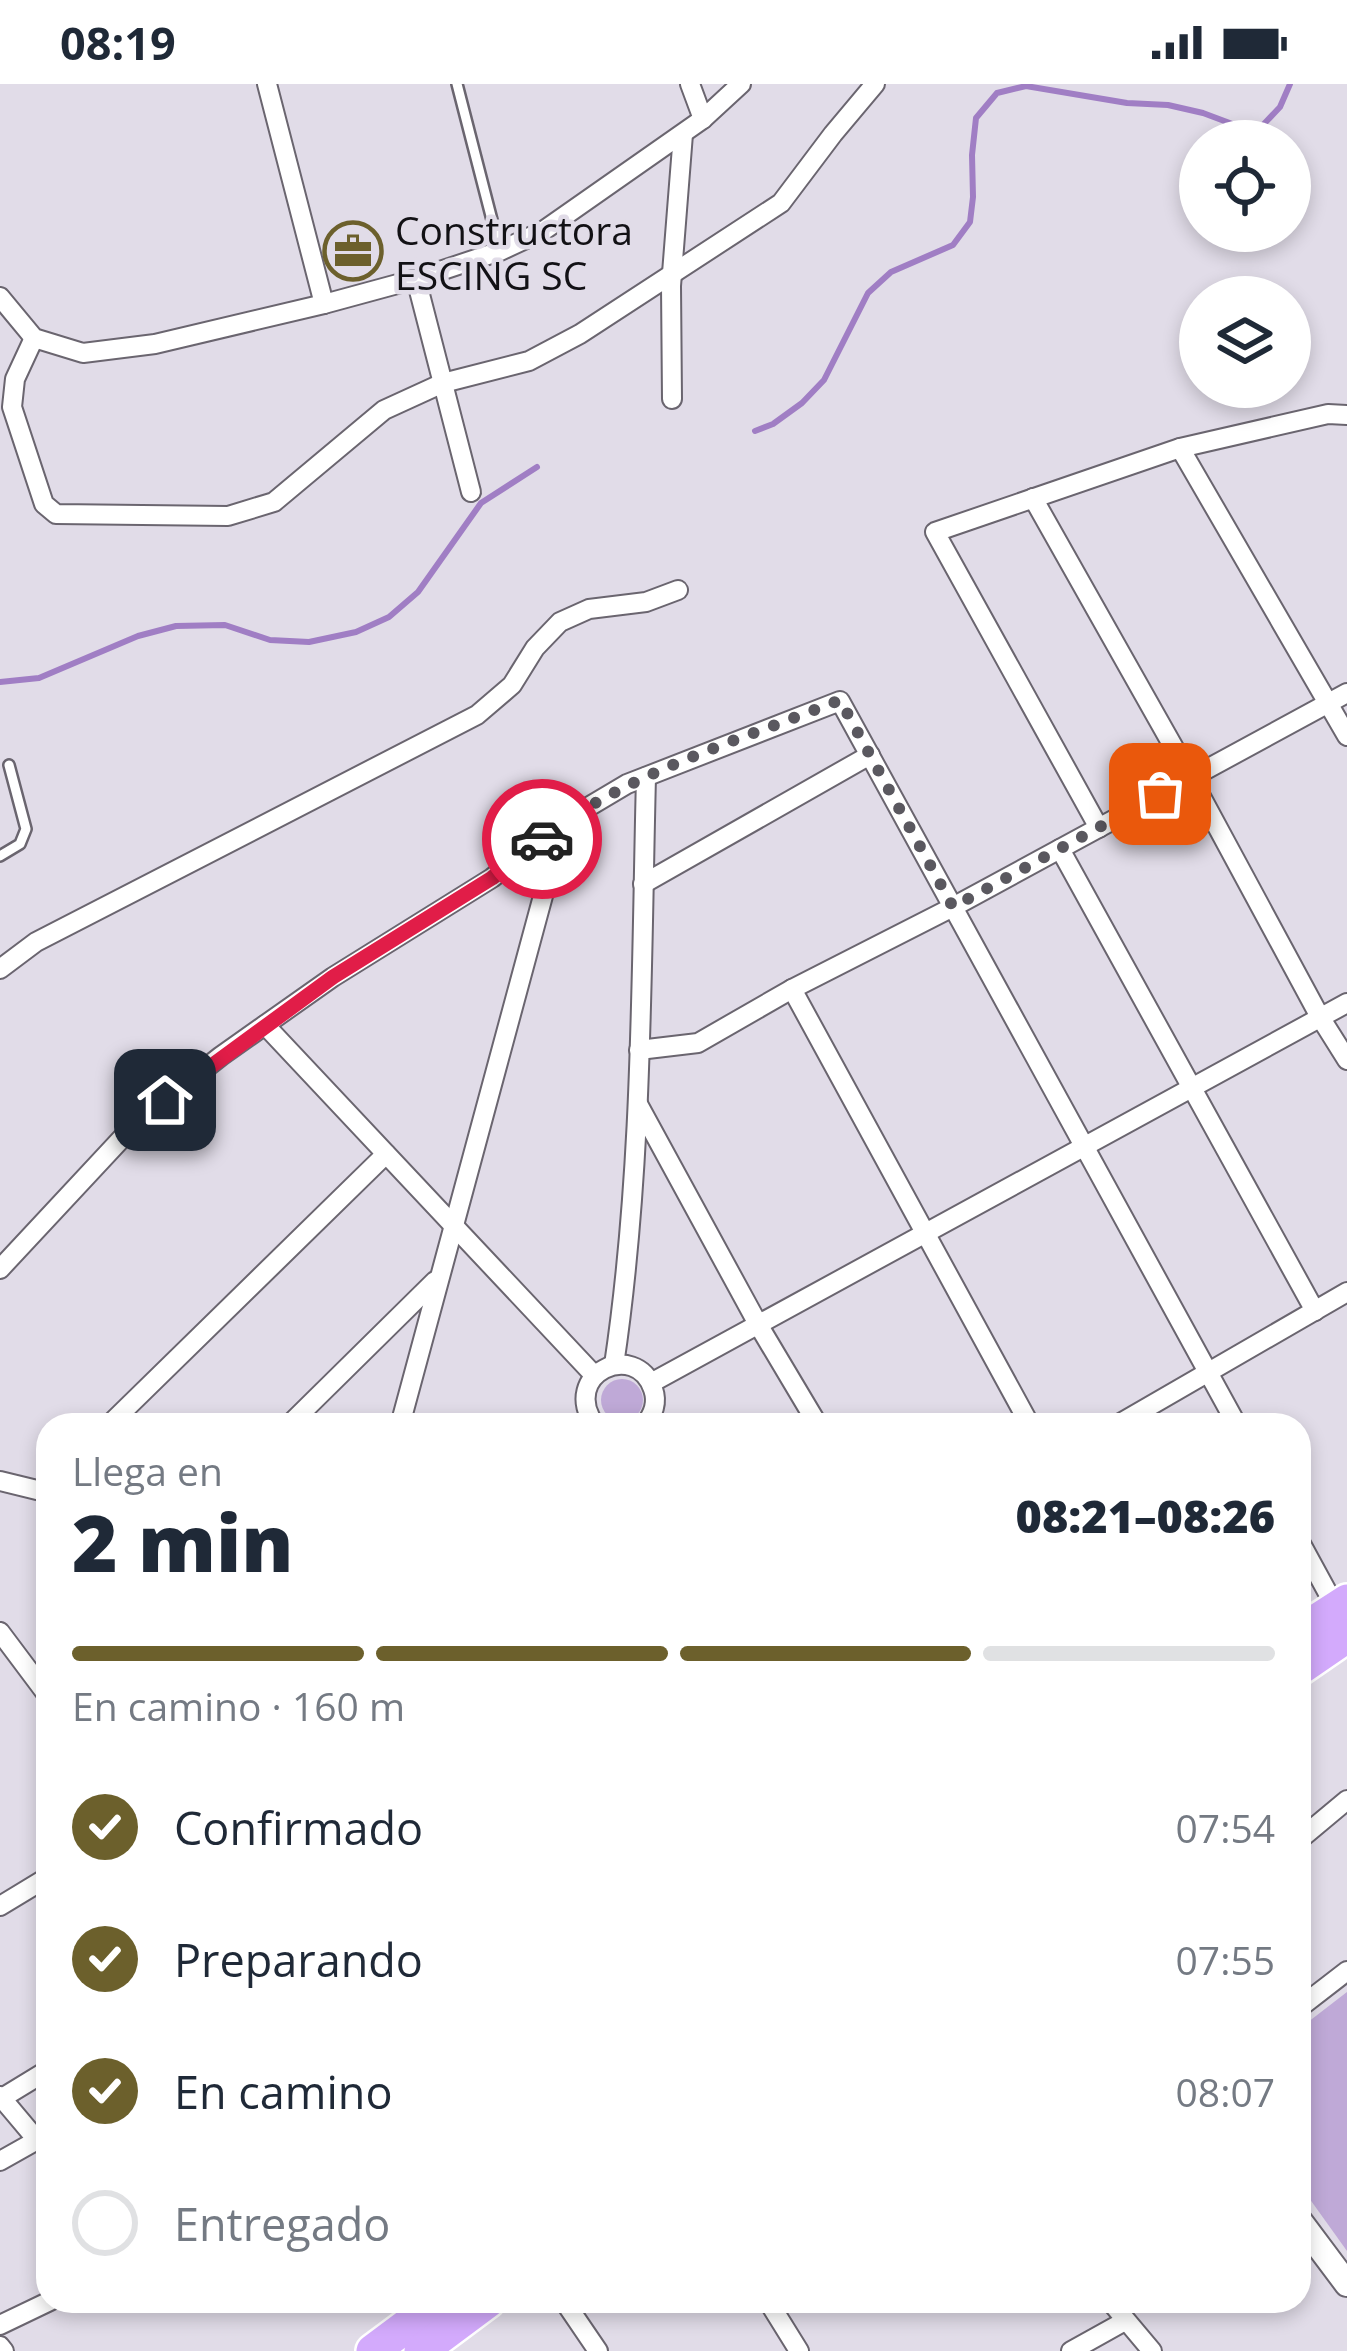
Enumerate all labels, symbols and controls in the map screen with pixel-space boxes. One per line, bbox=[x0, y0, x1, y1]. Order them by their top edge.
text: 08:19 bbox=[60, 12, 176, 73]
map controls bbox=[1179, 120, 1311, 408]
button: locate bbox=[1179, 120, 1311, 252]
place label: Constructora ESCING SC bbox=[395, 203, 633, 301]
office icon: Constructora ESCING SC bbox=[322, 220, 384, 282]
button: layers bbox=[1179, 276, 1311, 408]
pin bbox=[1109, 743, 1211, 845]
icon: bag bbox=[1127, 761, 1193, 827]
courier bbox=[482, 779, 602, 899]
icon: car bbox=[509, 806, 575, 872]
pin bbox=[114, 1049, 216, 1151]
icon: home bbox=[132, 1067, 198, 1133]
text: Llega en bbox=[72, 1444, 223, 1497]
text: 08:21–08:26 bbox=[1016, 1485, 1275, 1546]
text: 2 min bbox=[72, 1489, 294, 1595]
text: En camino · 160 m bbox=[72, 1679, 405, 1732]
icon: check bbox=[72, 1794, 138, 1860]
text: Confirmado bbox=[174, 1797, 423, 1858]
text: 07:54 bbox=[1176, 1801, 1275, 1854]
icon: check bbox=[72, 1926, 138, 1992]
text: Preparando bbox=[174, 1929, 423, 1990]
text: 07:55 bbox=[1176, 1933, 1275, 1986]
icon: check bbox=[72, 2058, 138, 2124]
text: En camino bbox=[174, 2061, 393, 2122]
text: 08:07 bbox=[1176, 2065, 1275, 2118]
text: Entregado bbox=[174, 2193, 390, 2254]

